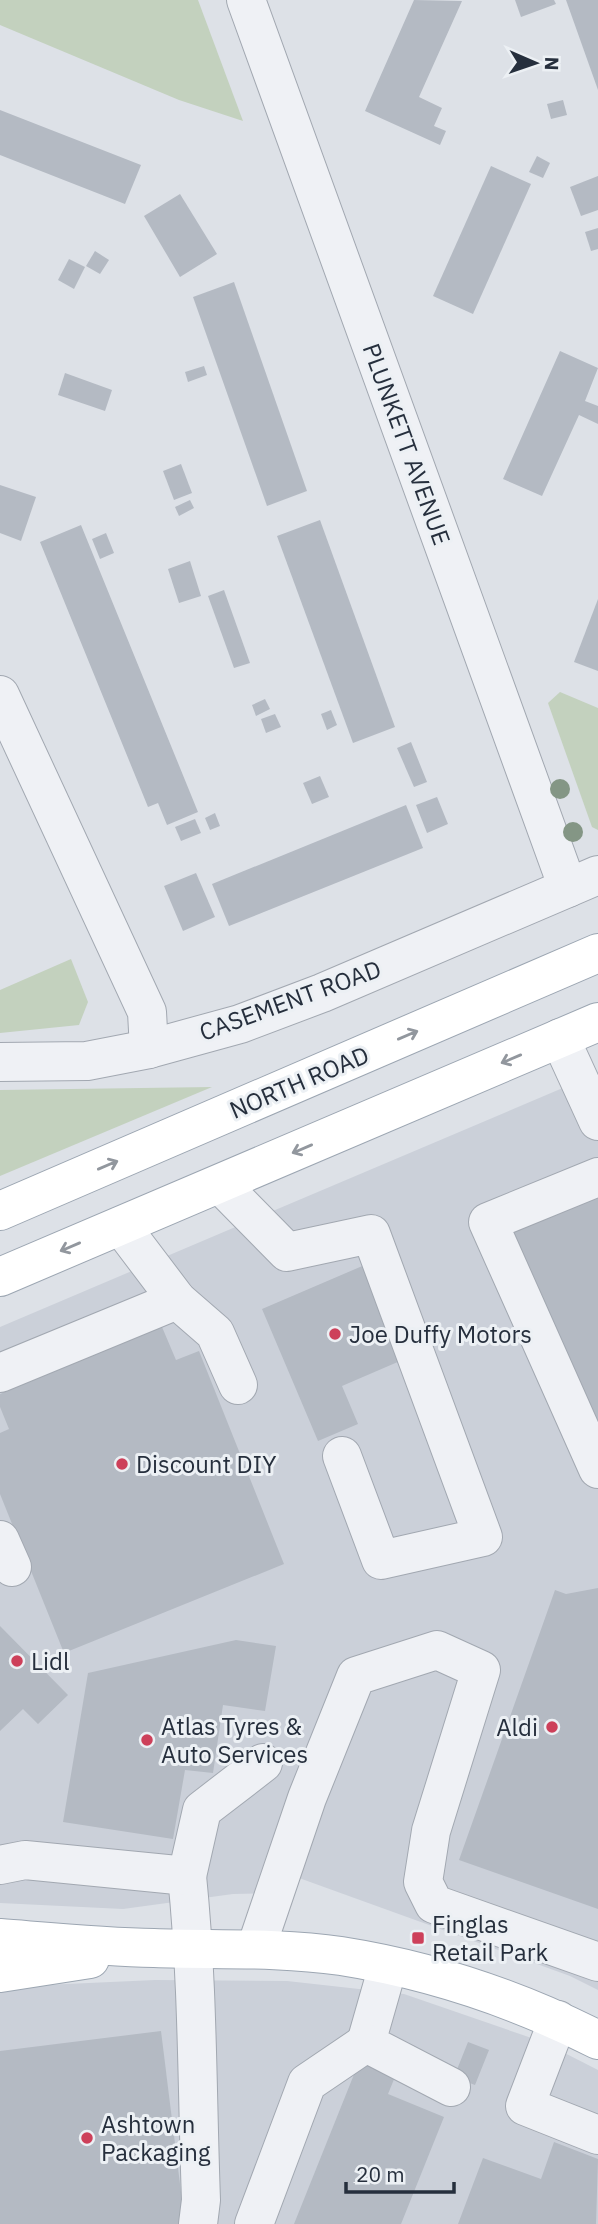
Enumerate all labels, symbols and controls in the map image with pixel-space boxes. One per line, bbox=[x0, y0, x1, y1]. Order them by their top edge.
north arrow bbox=[500, 28, 570, 98]
text: N bbox=[540, 56, 564, 71]
street label: PLUNKETT AVENUE bbox=[356, 339, 458, 549]
street label: CASEMENT ROAD bbox=[195, 952, 385, 1048]
one-way arrow bbox=[397, 1028, 418, 1041]
street label: NORTH ROAD bbox=[224, 1038, 374, 1126]
one-way arrow bbox=[501, 1053, 522, 1066]
one-way arrow bbox=[292, 1144, 313, 1157]
one-way arrow bbox=[96, 1158, 118, 1171]
one-way arrow bbox=[59, 1241, 81, 1254]
place label: Joe Duffy Motors bbox=[349, 1318, 532, 1350]
marker: Joe Duffy Motors bbox=[327, 1326, 343, 1342]
place label: Discount DIY bbox=[136, 1448, 276, 1480]
marker: Discount DIY bbox=[114, 1456, 130, 1472]
place label: Lidl bbox=[31, 1645, 69, 1677]
marker: Lidl bbox=[9, 1653, 25, 1669]
place label: Atlas Tyres & Auto Services bbox=[161, 1710, 308, 1770]
place label: Aldi bbox=[496, 1711, 538, 1743]
marker: Aldi bbox=[544, 1719, 560, 1735]
marker: Atlas Tyres & Auto Services bbox=[139, 1732, 155, 1748]
place label: Finglas Retail Park bbox=[432, 1908, 549, 1968]
marker: Finglas Retail Park bbox=[410, 1930, 426, 1946]
place label: Ashtown Packaging bbox=[101, 2108, 211, 2168]
marker: Ashtown Packaging bbox=[79, 2130, 95, 2146]
scale bar bbox=[346, 2150, 454, 2194]
text: 20 m bbox=[356, 2160, 405, 2188]

